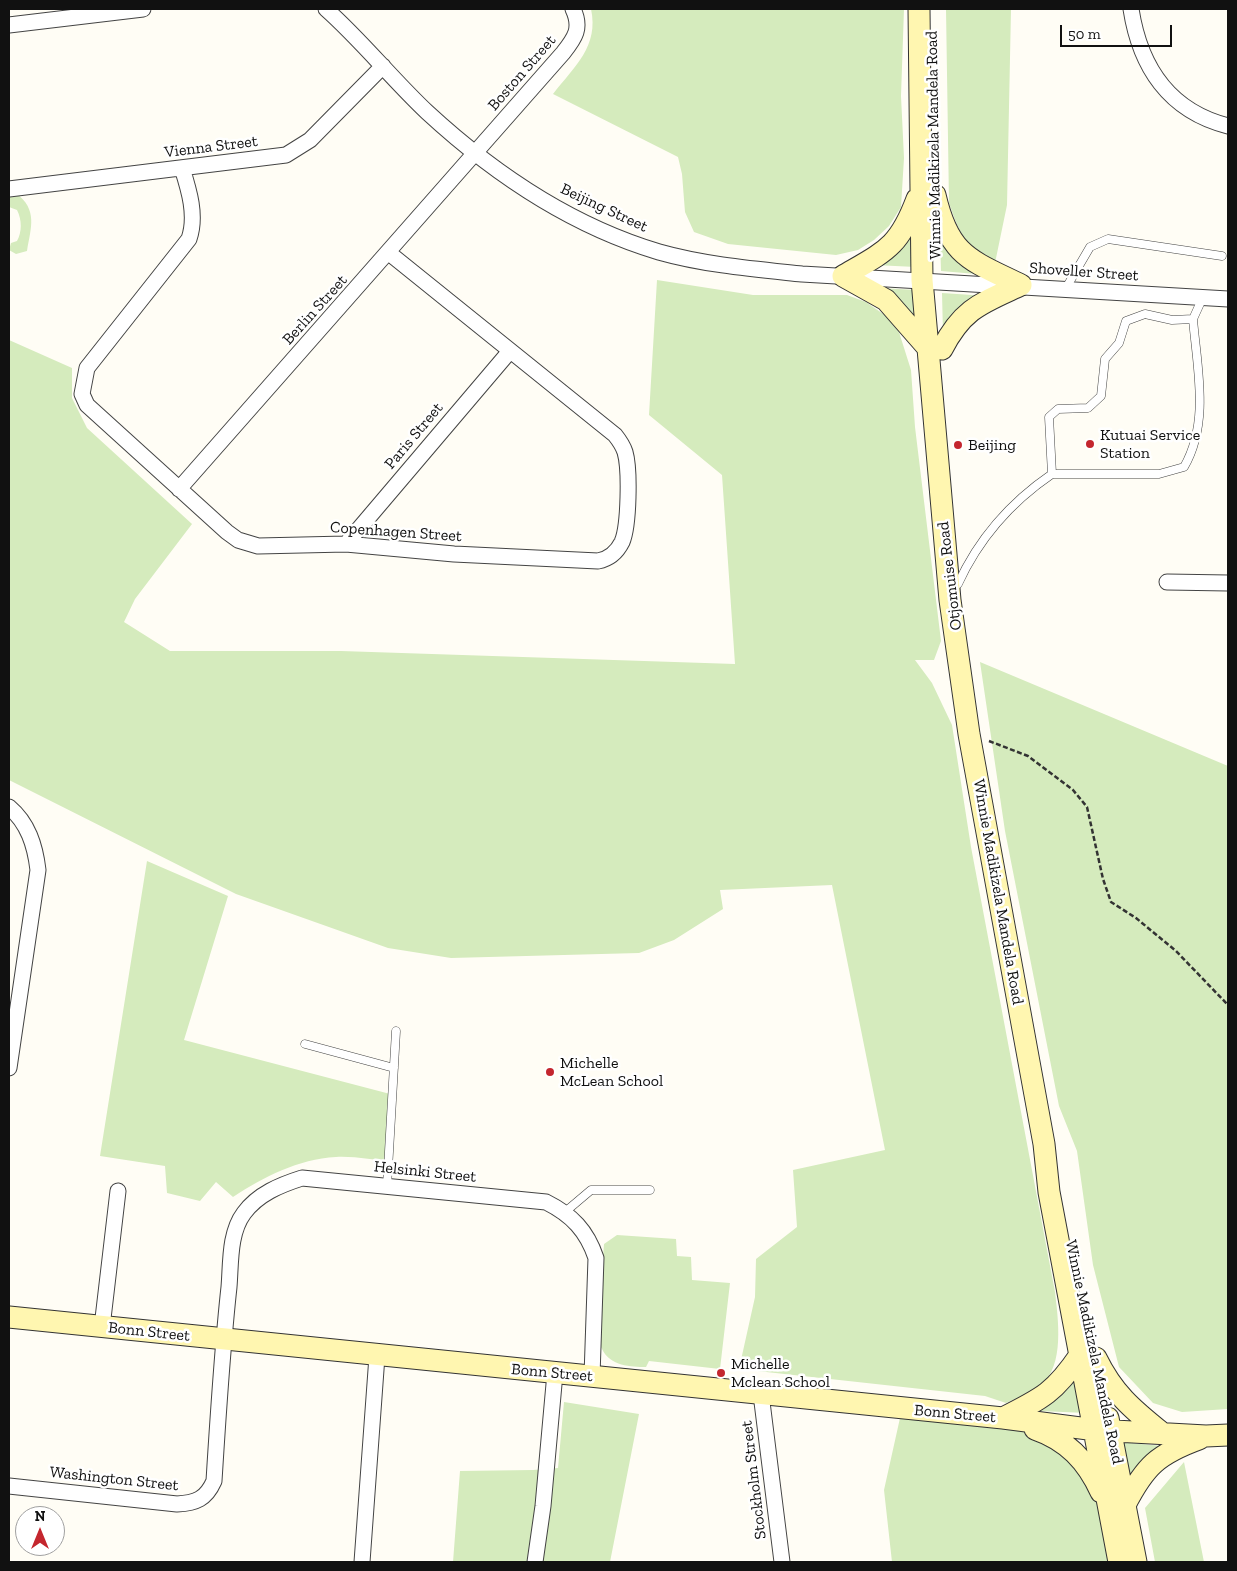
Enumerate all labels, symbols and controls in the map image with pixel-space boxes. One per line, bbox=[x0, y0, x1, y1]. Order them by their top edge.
scale bar bbox=[1062, 15, 1174, 47]
text: 50 m bbox=[1068, 25, 1101, 43]
street label: Boston Street bbox=[484, 31, 560, 115]
street label: Winnie Madikizela Mandela Road bbox=[922, 31, 946, 259]
street label: Vienna Street bbox=[163, 132, 259, 162]
street label: Beijing Street bbox=[557, 179, 651, 237]
street label: Shoveller Street bbox=[1029, 259, 1139, 285]
street label: Berlin Street bbox=[279, 271, 351, 349]
street label: Paris Street bbox=[381, 399, 447, 473]
place label: Kutuai Service Station bbox=[1100, 425, 1200, 463]
place label: Beijing bbox=[968, 435, 1016, 455]
marker: Kutuai Service Station bbox=[1084, 438, 1096, 450]
marker: Beijing bbox=[952, 439, 964, 451]
street label: Copenhagen Street bbox=[330, 518, 462, 546]
street label: Otjomuise Road bbox=[934, 520, 966, 632]
street label: Winnie Madikizela Mandela Road bbox=[969, 778, 1027, 1006]
place label: Michelle McLean School bbox=[560, 1053, 663, 1091]
marker: Michelle McLean School bbox=[544, 1066, 556, 1078]
street label: Helsinki Street bbox=[373, 1157, 477, 1187]
street label: Winnie Madikizela Mandela Road bbox=[1061, 1238, 1127, 1466]
street label: Bonn Street bbox=[107, 1318, 191, 1346]
place label: Michelle Mclean School bbox=[731, 1354, 830, 1392]
street label: Bonn Street bbox=[510, 1360, 594, 1386]
marker: Michelle Mclean School bbox=[715, 1367, 727, 1379]
street label: Bonn Street bbox=[913, 1401, 997, 1427]
street label: Stockholm Street bbox=[737, 1420, 771, 1540]
street label: Washington Street bbox=[49, 1463, 179, 1495]
north arrow bbox=[15, 1506, 65, 1556]
text: N bbox=[35, 1508, 45, 1525]

